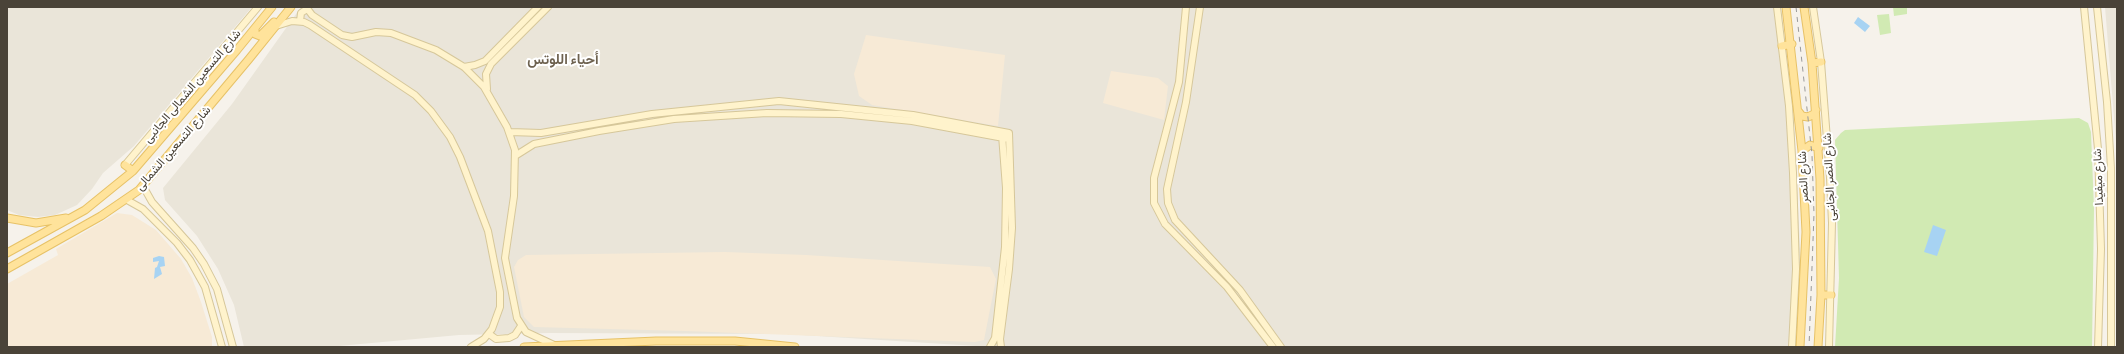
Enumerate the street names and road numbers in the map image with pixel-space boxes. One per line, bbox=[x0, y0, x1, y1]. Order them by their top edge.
street label: شارع التسعين الشمالى الجانبى bbox=[140, 26, 244, 146]
street label: شارع التسعين الشمالى bbox=[132, 103, 214, 193]
street label: شارع النصر الجانبى bbox=[1820, 133, 1838, 221]
street label: شارع ميفيدا bbox=[2090, 148, 2106, 206]
street label: شارع النصر bbox=[1794, 151, 1812, 203]

